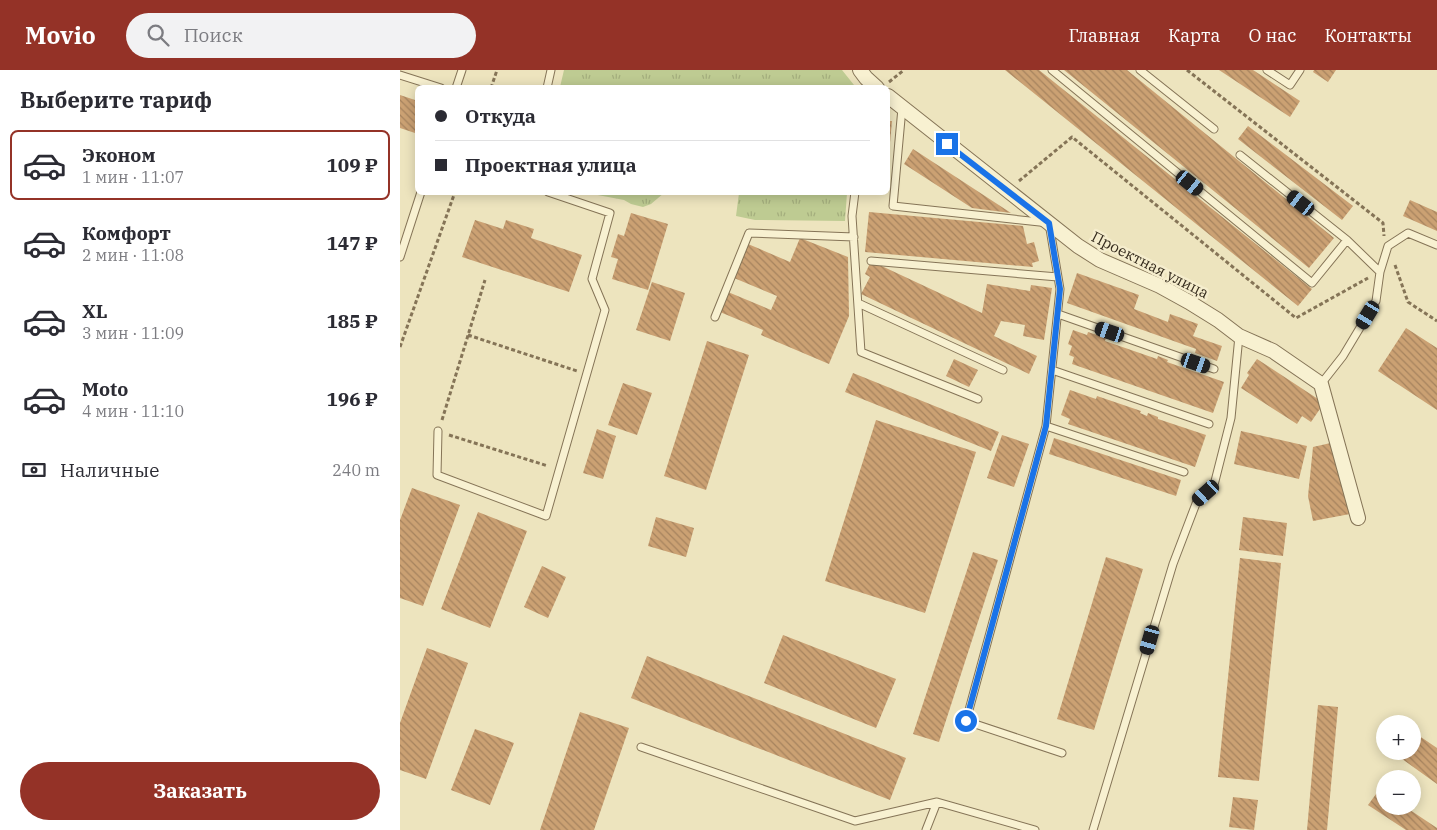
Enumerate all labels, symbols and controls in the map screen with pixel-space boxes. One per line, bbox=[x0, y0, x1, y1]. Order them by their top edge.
search box bbox=[126, 13, 476, 58]
text: Movio bbox=[25, 19, 96, 51]
icon: search bbox=[144, 21, 172, 49]
text: Поиск bbox=[184, 23, 243, 47]
text: Главная bbox=[1068, 24, 1140, 47]
text: Карта bbox=[1168, 24, 1220, 47]
text: О нас bbox=[1248, 24, 1296, 47]
text: Контакты bbox=[1324, 24, 1412, 47]
text: Выберите тариф bbox=[20, 85, 212, 114]
text: Откуда bbox=[465, 104, 536, 128]
route end bbox=[936, 133, 958, 155]
icon: car bbox=[22, 143, 67, 188]
text: Эконом bbox=[82, 143, 155, 167]
text: 109 ₽ bbox=[326, 153, 378, 177]
text: Проектная улица bbox=[465, 153, 637, 177]
text: 1 мин · 11:07 bbox=[82, 167, 184, 187]
car bbox=[1173, 168, 1206, 198]
car bbox=[1284, 188, 1317, 218]
icon: car bbox=[22, 221, 67, 266]
text: Комфорт bbox=[82, 221, 171, 245]
street label: Проектная улица bbox=[1088, 227, 1212, 302]
text: 147 ₽ bbox=[326, 231, 378, 255]
text: 2 мин · 11:08 bbox=[82, 245, 184, 265]
car bbox=[1353, 298, 1382, 332]
icon: car bbox=[22, 299, 67, 344]
text: XL bbox=[82, 299, 108, 323]
text: 185 ₽ bbox=[326, 309, 378, 333]
car bbox=[1093, 320, 1126, 344]
text: 3 мин · 11:09 bbox=[82, 323, 184, 343]
car bbox=[1179, 351, 1212, 375]
icon: car bbox=[22, 377, 67, 422]
text: Moto bbox=[82, 377, 128, 401]
text: 196 ₽ bbox=[326, 387, 378, 411]
text: 4 мин · 11:10 bbox=[82, 401, 184, 421]
icon: cash bbox=[20, 456, 48, 484]
text: Наличные bbox=[60, 458, 159, 482]
text: 240 m bbox=[332, 460, 380, 480]
car bbox=[1189, 477, 1222, 509]
car bbox=[1138, 624, 1161, 656]
route start bbox=[955, 710, 977, 732]
map controls bbox=[1376, 715, 1421, 815]
button: + bbox=[1376, 715, 1421, 760]
button: Заказать bbox=[20, 762, 380, 820]
button: − bbox=[1376, 770, 1421, 815]

